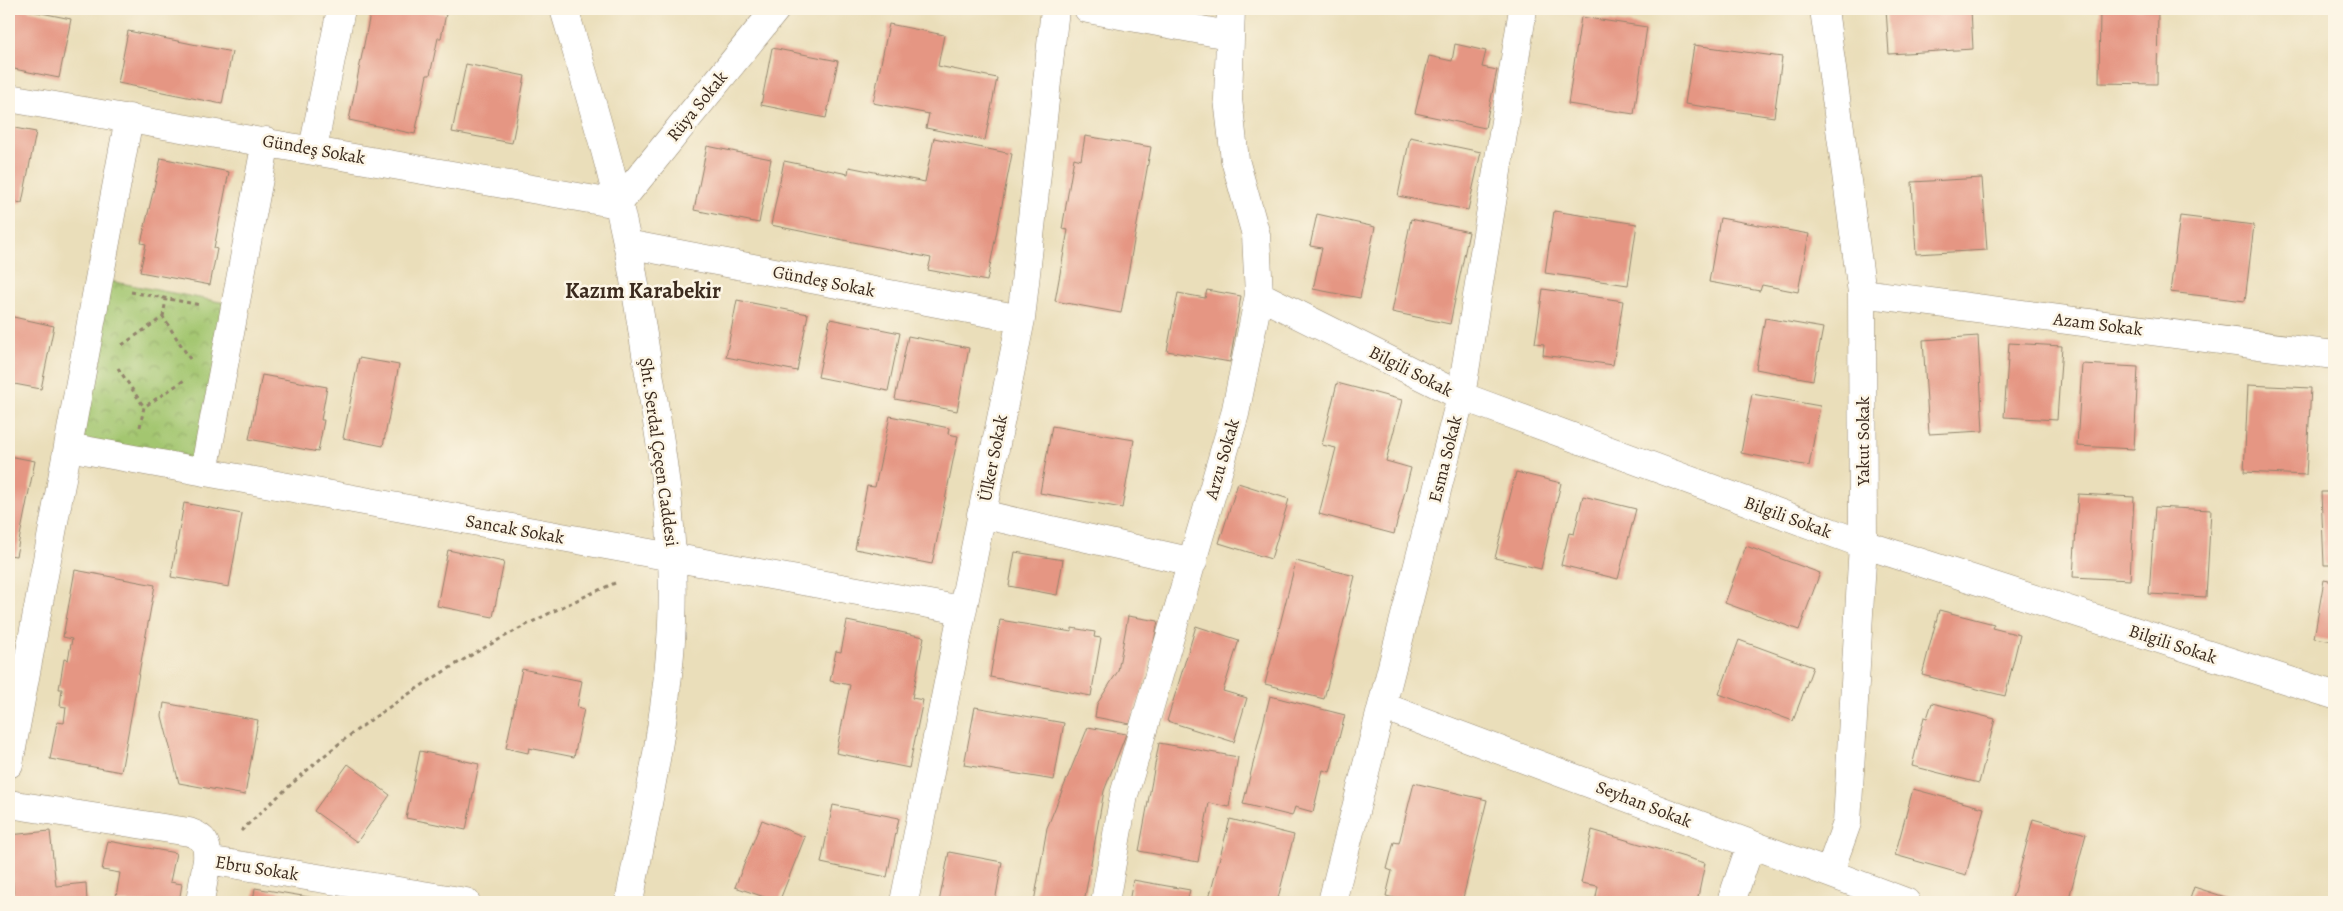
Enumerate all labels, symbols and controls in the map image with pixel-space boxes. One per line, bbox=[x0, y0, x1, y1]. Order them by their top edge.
street label: Rüya Sokak bbox=[661, 66, 733, 146]
street label: Gündeş Sokak bbox=[261, 128, 367, 170]
street label: Gündeş Sokak bbox=[771, 259, 877, 303]
district label: Kazım Karabekir bbox=[565, 276, 721, 306]
street label: Azam Sokak bbox=[2051, 306, 2144, 341]
street label: Bilgili Sokak bbox=[1365, 340, 1457, 402]
street label: Şht. Serdal Çeçen Caddesi bbox=[634, 356, 684, 548]
street label: Yakut Sokak bbox=[1851, 396, 1875, 487]
street label: Ülker Sokak bbox=[973, 413, 1013, 503]
street label: Esma Sokak bbox=[1423, 413, 1467, 505]
street label: Arzu Sokak bbox=[1199, 416, 1245, 503]
street label: Bilgili Sokak bbox=[1741, 490, 1835, 544]
street label: Sancak Sokak bbox=[464, 509, 566, 549]
street label: Bilgili Sokak bbox=[2126, 618, 2220, 670]
street label: Seyhan Sokak bbox=[1593, 775, 1695, 833]
street label: Ebru Sokak bbox=[214, 850, 300, 886]

